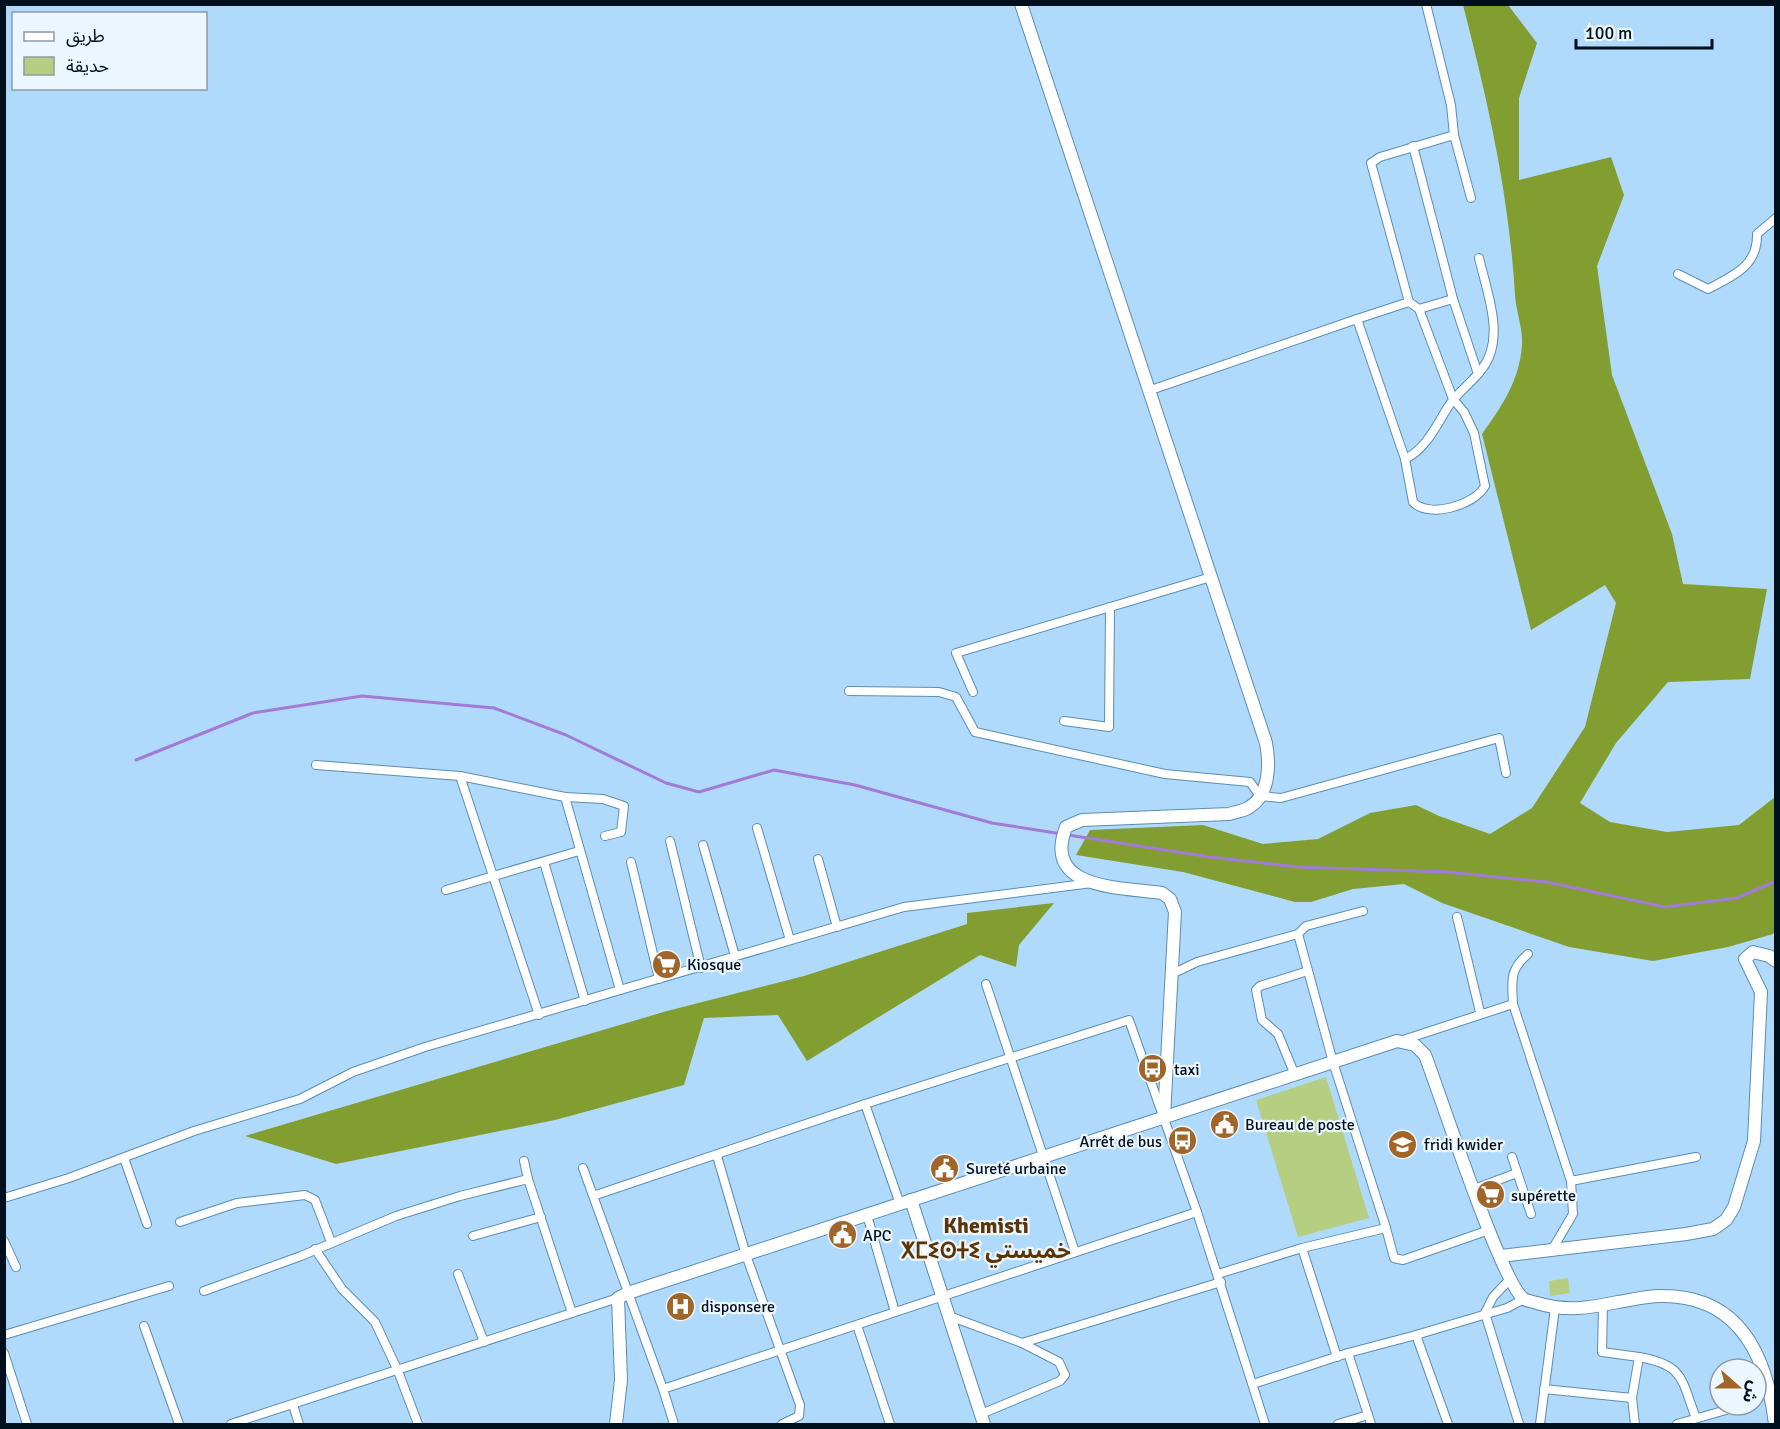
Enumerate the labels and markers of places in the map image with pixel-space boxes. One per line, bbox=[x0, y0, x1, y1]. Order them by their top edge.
supermarket icon: Kiosque bbox=[650, 948, 682, 980]
place label: Kiosque bbox=[687, 955, 741, 975]
bus stop icon: taxi bbox=[1137, 1053, 1169, 1085]
place label: taxi bbox=[1174, 1060, 1199, 1080]
public building icon: Bureau de poste bbox=[1208, 1108, 1240, 1140]
place label: Bureau de poste bbox=[1245, 1115, 1355, 1135]
bus stop icon: Arrêt de bus bbox=[1167, 1125, 1199, 1157]
school or university icon: fridi kwider bbox=[1387, 1128, 1419, 1160]
place label: Arrêt de bus bbox=[1079, 1132, 1162, 1152]
place label: fridi kwider bbox=[1424, 1135, 1503, 1155]
public building icon: Sureté urbaine bbox=[929, 1152, 961, 1184]
place label: Sureté urbaine bbox=[966, 1159, 1067, 1179]
supermarket icon: supérette bbox=[1474, 1179, 1506, 1211]
place label: supérette bbox=[1511, 1186, 1576, 1206]
public building icon: APC bbox=[826, 1219, 858, 1251]
place label: APC bbox=[863, 1226, 892, 1246]
hospital icon: disponsere bbox=[664, 1290, 696, 1322]
place label: disponsere bbox=[701, 1297, 775, 1317]

